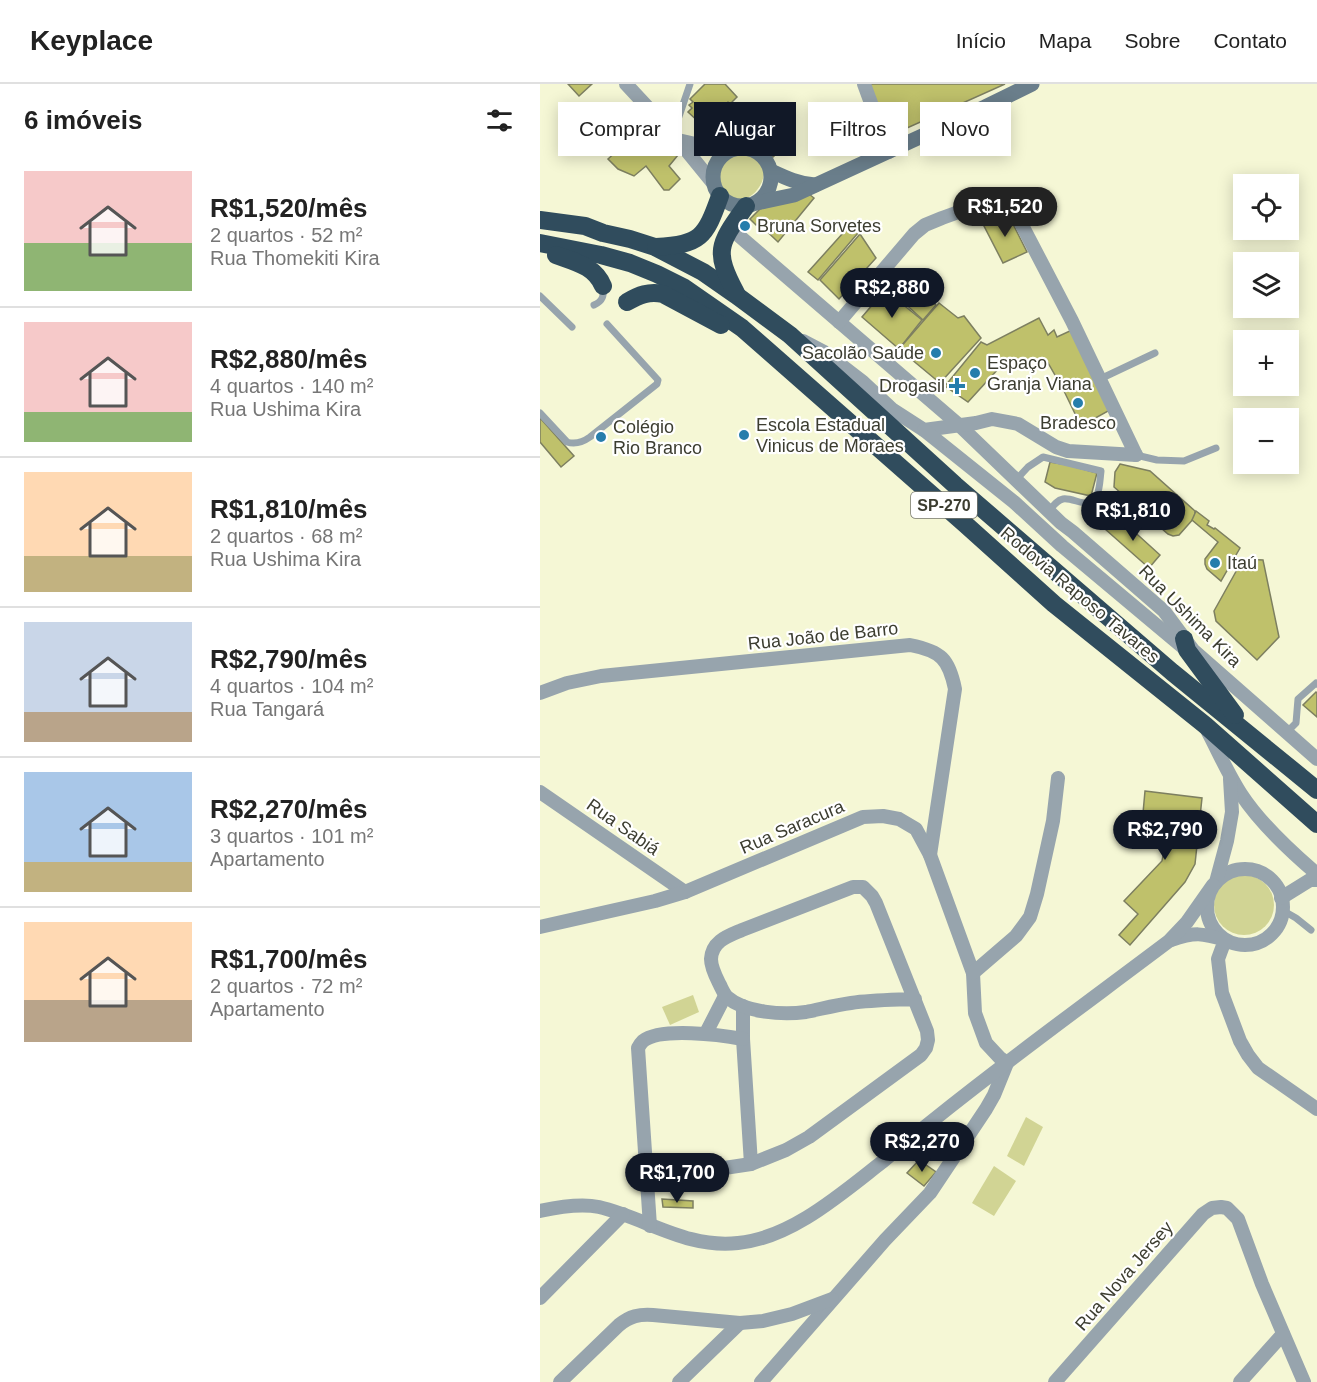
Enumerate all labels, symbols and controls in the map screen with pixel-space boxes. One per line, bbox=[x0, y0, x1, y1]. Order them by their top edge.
text: Keyplace bbox=[30, 25, 153, 56]
text: Início bbox=[956, 29, 1006, 52]
text: Mapa bbox=[1039, 29, 1091, 52]
text: Sobre bbox=[1124, 29, 1180, 52]
text: Contato bbox=[1213, 29, 1287, 52]
chip: Comprar bbox=[558, 102, 682, 156]
chip: Alugar bbox=[694, 102, 796, 156]
chip: Filtros bbox=[808, 102, 908, 156]
chip: Novo bbox=[920, 102, 1011, 156]
icon: filters bbox=[483, 104, 516, 137]
text: 6 imóveis bbox=[24, 105, 143, 135]
map controls bbox=[1233, 174, 1299, 474]
button: locate bbox=[1233, 174, 1299, 240]
pin: R$1,520 bbox=[950, 187, 1060, 238]
text: R$1,520/mês bbox=[210, 193, 368, 223]
icon: home bbox=[72, 195, 144, 267]
text: R$1,520 bbox=[967, 195, 1043, 217]
place label: Bruna Sorvetes bbox=[757, 216, 881, 236]
marker: Bruna Sorvetes bbox=[738, 219, 752, 233]
text: 2 quartos · 52 m² bbox=[210, 224, 362, 246]
text: Rua Thomekiti Kira bbox=[210, 247, 380, 269]
button: layers bbox=[1233, 252, 1299, 318]
pin: R$2,880 bbox=[837, 268, 947, 319]
text: R$2,880 bbox=[854, 276, 930, 298]
button: + bbox=[1233, 330, 1299, 396]
place label: Sacolão Saúde bbox=[802, 343, 924, 363]
text: R$2,880/mês bbox=[210, 344, 368, 374]
icon: home bbox=[72, 346, 144, 418]
marker: Sacolão Saúde bbox=[929, 346, 943, 360]
place label: Espaço Granja Viana bbox=[987, 353, 1093, 394]
marker: Espaço Granja Viana bbox=[968, 366, 982, 380]
text: 4 quartos · 140 m² bbox=[210, 375, 373, 397]
place label: Drogasil bbox=[879, 376, 945, 396]
marker: Drogasil bbox=[950, 379, 964, 393]
marker: Bradesco bbox=[1071, 396, 1085, 410]
text: Rua Ushima Kira bbox=[210, 398, 361, 420]
button: − bbox=[1233, 408, 1299, 474]
place label: Bradesco bbox=[1040, 413, 1116, 433]
place label: Escola Estadual Vinicus de Moraes bbox=[756, 415, 904, 456]
place label: Colégio Rio Branco bbox=[613, 417, 702, 458]
marker: Escola Estadual Vinicus de Moraes bbox=[737, 428, 751, 442]
marker: Colégio Rio Branco bbox=[594, 430, 608, 444]
pin: R$1,810 bbox=[1078, 491, 1188, 542]
road number: SP-270 bbox=[911, 492, 977, 518]
text: R$1,810/mês bbox=[210, 494, 368, 524]
icon: home bbox=[72, 496, 144, 568]
text: R$1,810 bbox=[1095, 499, 1171, 521]
street label: Rodovia Raposo Tavares bbox=[997, 523, 1163, 667]
text: 2 quartos · 68 m² bbox=[210, 525, 362, 547]
text: Rua Ushima Kira bbox=[210, 548, 361, 570]
place label: Itaú bbox=[1227, 553, 1257, 573]
marker: Itaú bbox=[1208, 556, 1222, 570]
street label: Rua Ushima Kira bbox=[1135, 561, 1246, 672]
street label: Rua João de Barro bbox=[747, 618, 899, 654]
text: R$2,790/mês bbox=[210, 644, 368, 674]
icon: home bbox=[72, 646, 144, 718]
text: 4 quartos · 104 m² bbox=[210, 675, 373, 697]
text: Rua Tangará bbox=[210, 698, 324, 720]
text: R$2,270/mês bbox=[210, 794, 368, 824]
street label: Rua Sabiá bbox=[583, 795, 664, 860]
icon: home bbox=[72, 796, 144, 868]
street label: Rua Saracura bbox=[737, 796, 848, 858]
pin: R$2,790 bbox=[1110, 810, 1220, 861]
text: R$2,790 bbox=[1127, 818, 1203, 840]
text: 3 quartos · 101 m² bbox=[210, 825, 373, 847]
text: Apartamento bbox=[210, 848, 325, 870]
text: R$1,700/mês bbox=[210, 944, 368, 974]
icon: home bbox=[72, 946, 144, 1018]
text: 2 quartos · 72 m² bbox=[210, 975, 362, 997]
text: Apartamento bbox=[210, 998, 325, 1020]
pin: R$2,270 bbox=[867, 1122, 977, 1173]
text: R$2,270 bbox=[884, 1130, 960, 1152]
pin: R$1,700 bbox=[622, 1153, 732, 1204]
text: R$1,700 bbox=[639, 1161, 715, 1183]
street label: Rua Nova Jersey bbox=[1071, 1217, 1177, 1335]

